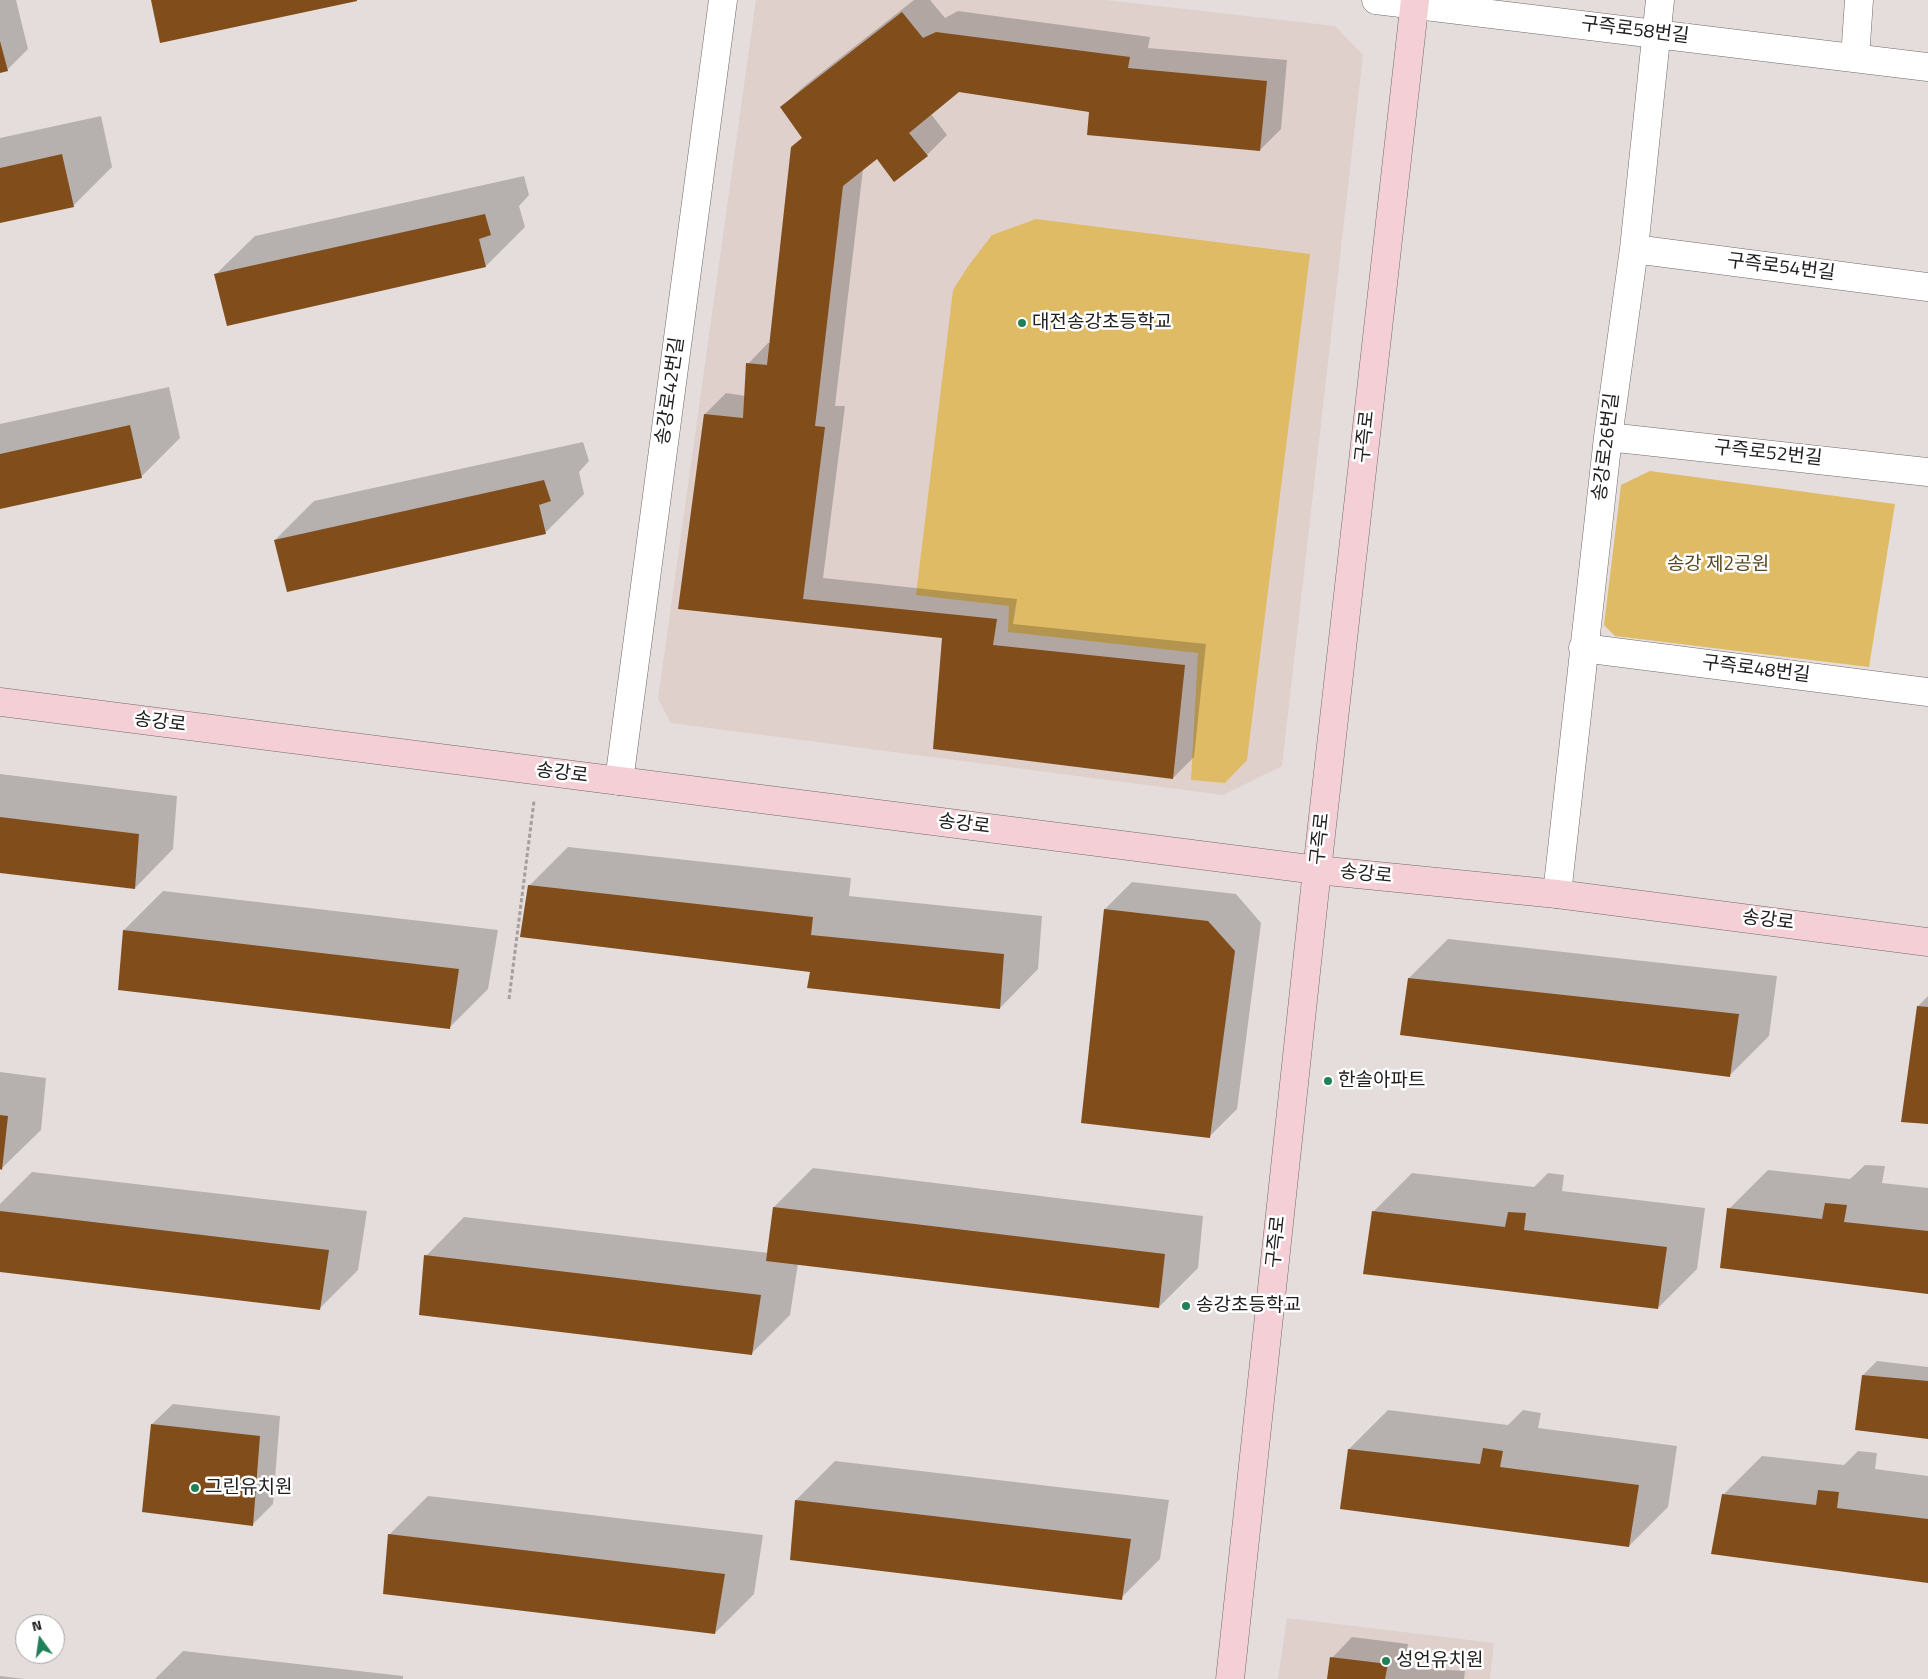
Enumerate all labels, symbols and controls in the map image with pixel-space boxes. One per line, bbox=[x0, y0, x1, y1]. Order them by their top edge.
street label: 구즉로58번길 bbox=[1580, 13, 1690, 49]
street label: 구즉로54번길 bbox=[1726, 250, 1836, 286]
place label: 대전송강초등학교 bbox=[1032, 312, 1172, 334]
marker: 대전송강초등학교 bbox=[1016, 317, 1028, 329]
street label: 송강로42번길 bbox=[652, 336, 690, 446]
street label: 송강로26번길 bbox=[1589, 392, 1625, 502]
street label: 구즉로 bbox=[1352, 410, 1380, 464]
street label: 구즉로52번길 bbox=[1713, 437, 1823, 471]
park label: 송강 제2공원 bbox=[1667, 554, 1769, 576]
street label: 구즉로48번길 bbox=[1701, 652, 1811, 688]
street label: 송강로 bbox=[133, 708, 187, 738]
street label: 송강로 bbox=[535, 759, 589, 789]
street label: 송강로 bbox=[937, 810, 991, 840]
street label: 구즉로 bbox=[1307, 812, 1335, 866]
street label: 송강로 bbox=[1339, 861, 1393, 889]
street label: 송강로 bbox=[1741, 906, 1795, 936]
place label: 한솔아파트 bbox=[1338, 1070, 1425, 1092]
marker: 한솔아파트 bbox=[1322, 1075, 1334, 1087]
street label: 구즉로 bbox=[1263, 1215, 1291, 1269]
place label: 송강초등학교 bbox=[1196, 1295, 1301, 1317]
marker: 송강초등학교 bbox=[1180, 1300, 1192, 1312]
place label: 그린유치원 bbox=[205, 1477, 292, 1499]
marker: 그린유치원 bbox=[189, 1482, 201, 1494]
north arrow bbox=[15, 1614, 65, 1664]
text: N bbox=[29, 1614, 44, 1636]
place label: 성언유치원 bbox=[1396, 1650, 1483, 1672]
marker: 성언유치원 bbox=[1380, 1655, 1392, 1667]

